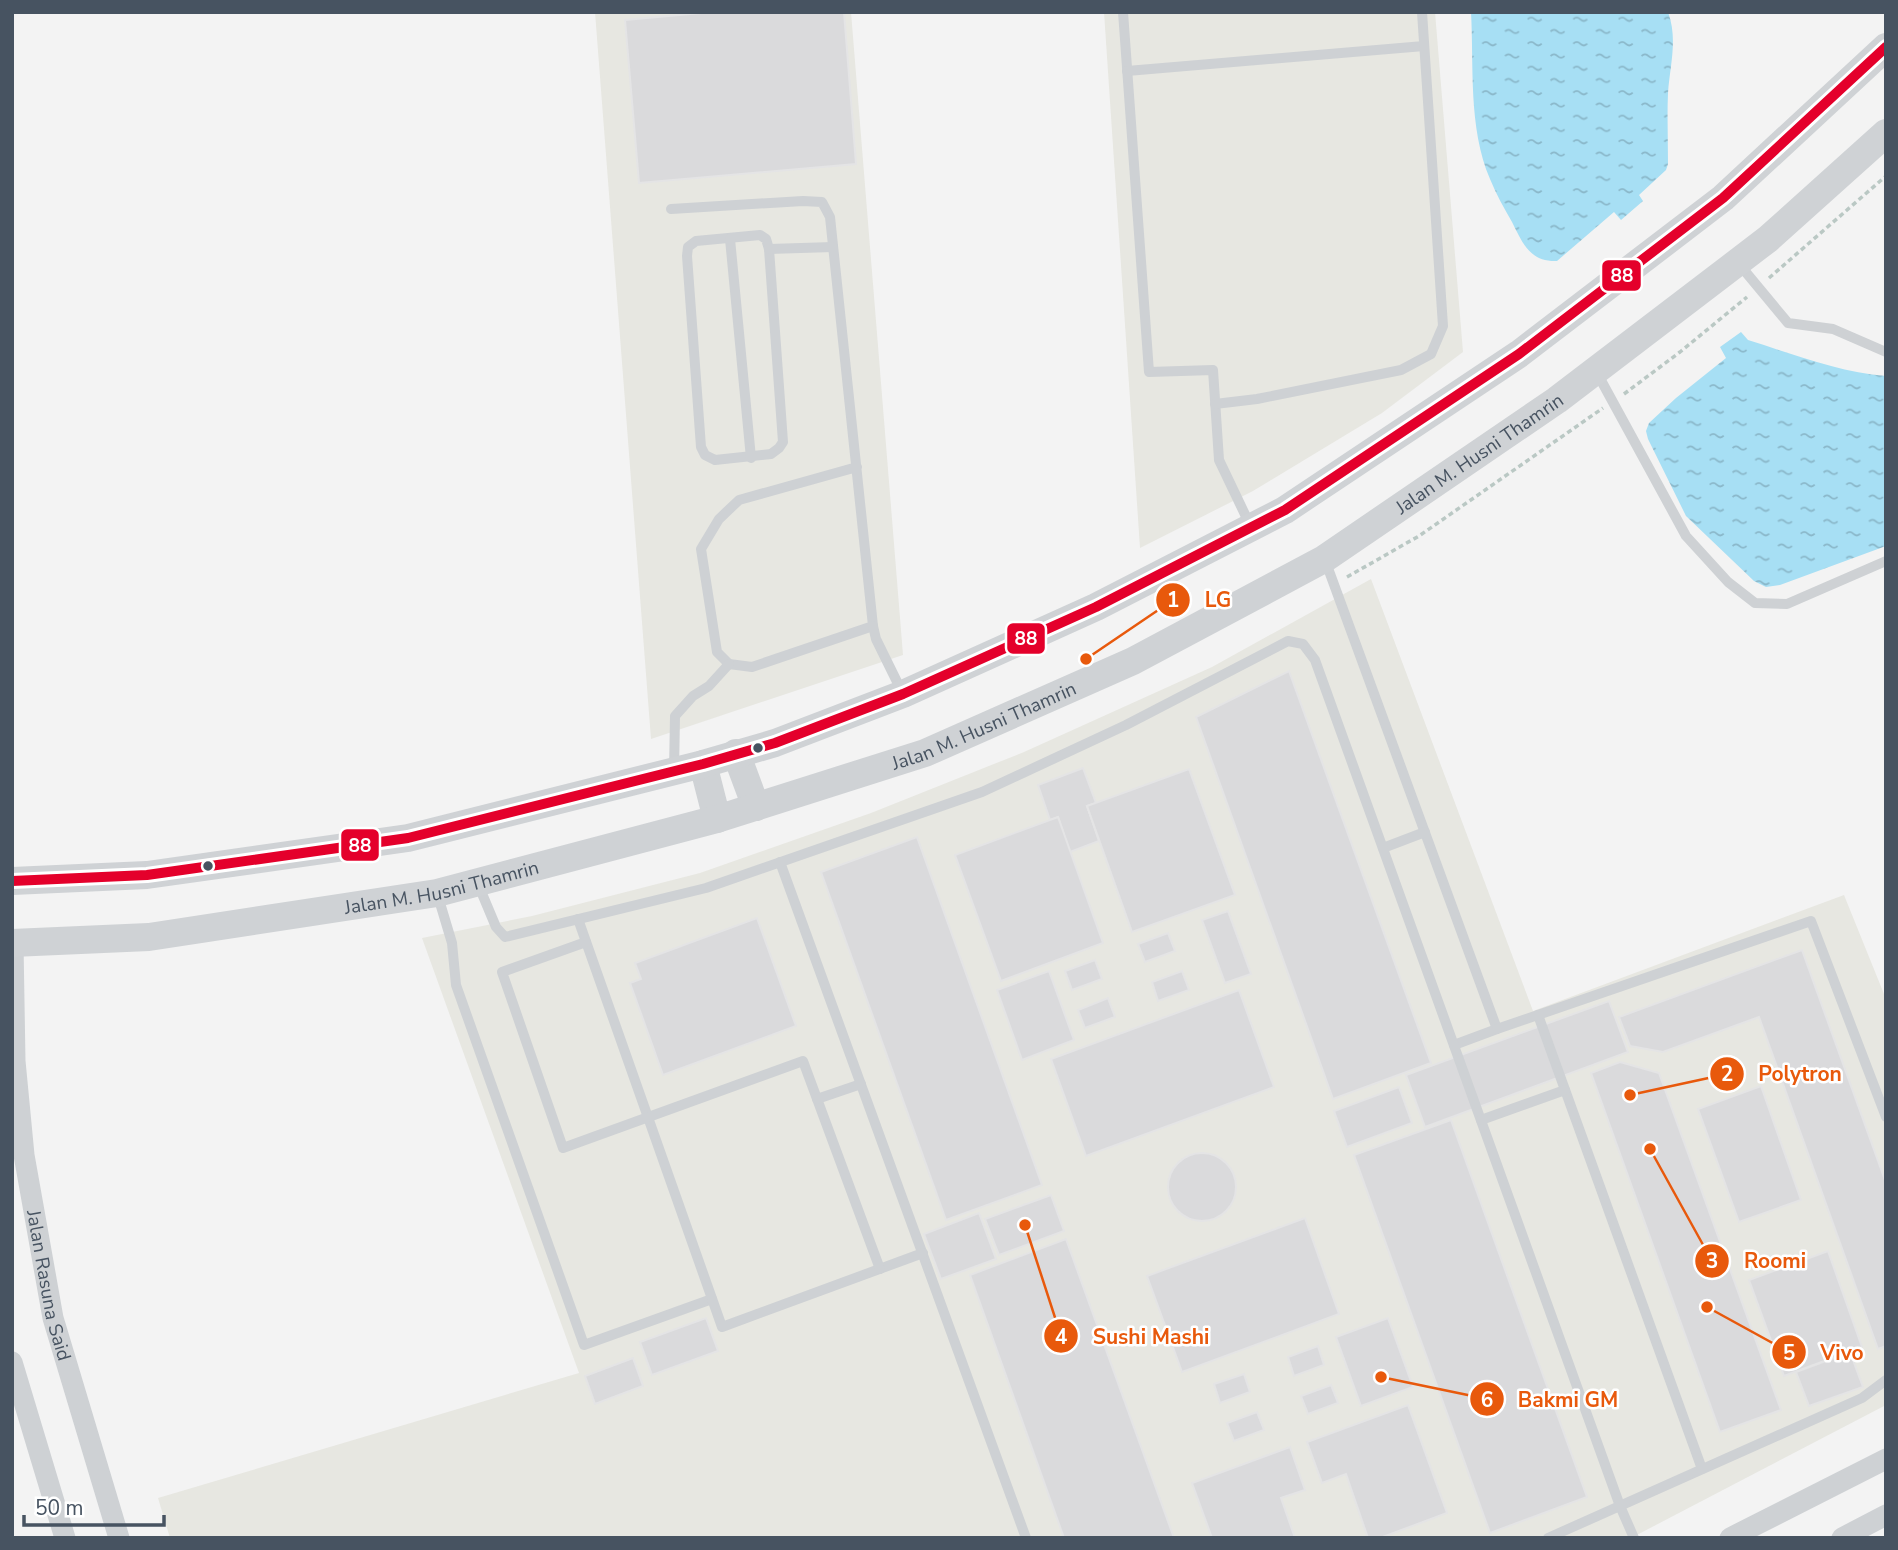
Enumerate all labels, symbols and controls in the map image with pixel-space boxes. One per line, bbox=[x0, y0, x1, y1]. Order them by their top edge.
line badge: 88 bbox=[1601, 259, 1642, 292]
text: 88 bbox=[1611, 263, 1633, 289]
street label: Jalan M. Husni Thamrin bbox=[1390, 387, 1569, 521]
callout: LG bbox=[1156, 579, 1245, 621]
text: 1 bbox=[1167, 586, 1179, 614]
text: LG bbox=[1205, 586, 1231, 614]
line badge: 88 bbox=[1006, 622, 1046, 655]
text: 88 bbox=[1015, 626, 1037, 652]
street label: Jalan M. Husni Thamrin bbox=[888, 676, 1080, 777]
unlabelled marker bbox=[751, 741, 765, 755]
line badge: 88 bbox=[340, 828, 380, 862]
text: 88 bbox=[349, 833, 371, 859]
street label: Jalan M. Husni Thamrin bbox=[342, 855, 542, 921]
unlabelled marker bbox=[201, 859, 215, 873]
callout: Polytron bbox=[1709, 1053, 1856, 1095]
text: 2 bbox=[1721, 1060, 1733, 1088]
text: Polytron bbox=[1758, 1060, 1842, 1088]
street label: Jalan Rasuna Said bbox=[20, 1207, 77, 1364]
callout: Roomi bbox=[1695, 1240, 1820, 1282]
text: 3 bbox=[1706, 1247, 1718, 1275]
text: Roomi bbox=[1744, 1247, 1806, 1275]
callout: Sushi Mashi bbox=[1044, 1315, 1223, 1357]
text: 4 bbox=[1055, 1323, 1068, 1351]
text: Sushi Mashi bbox=[1093, 1323, 1209, 1351]
callout: Vivo bbox=[1772, 1331, 1878, 1373]
text: 5 bbox=[1783, 1339, 1795, 1367]
text: Vivo bbox=[1819, 1339, 1864, 1367]
callout: Bakmi GM bbox=[1469, 1378, 1632, 1420]
text: 6 bbox=[1481, 1386, 1493, 1414]
text: Bakmi GM bbox=[1518, 1386, 1618, 1414]
scale bar bbox=[24, 1484, 164, 1528]
text: 50 m bbox=[35, 1494, 84, 1522]

